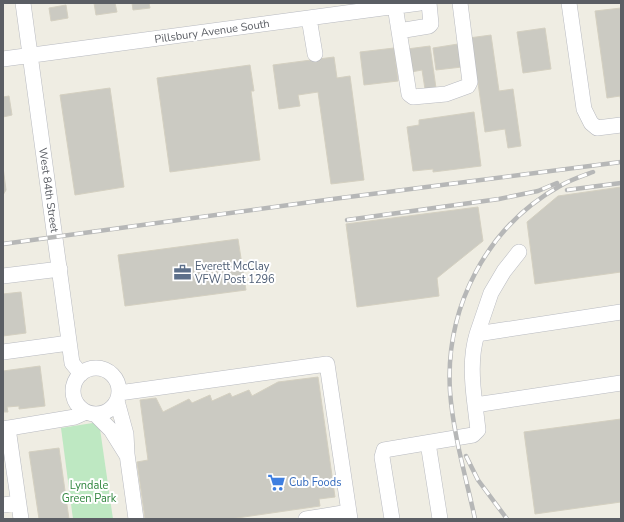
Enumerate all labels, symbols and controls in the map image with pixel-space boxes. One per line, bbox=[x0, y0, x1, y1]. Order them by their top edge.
street label: Pillsbury Avenue South bbox=[154, 16, 271, 47]
street label: West 84th Street bbox=[35, 147, 62, 234]
place label: Everett McClay VFW Post 1296 bbox=[194, 259, 275, 287]
office icon: Everett McClay VFW Post 1296 bbox=[172, 262, 192, 282]
supermarket icon: Cub Foods bbox=[266, 472, 286, 492]
place label: Cub Foods bbox=[289, 475, 341, 490]
park label: Lyndale Green Park bbox=[62, 478, 117, 506]

